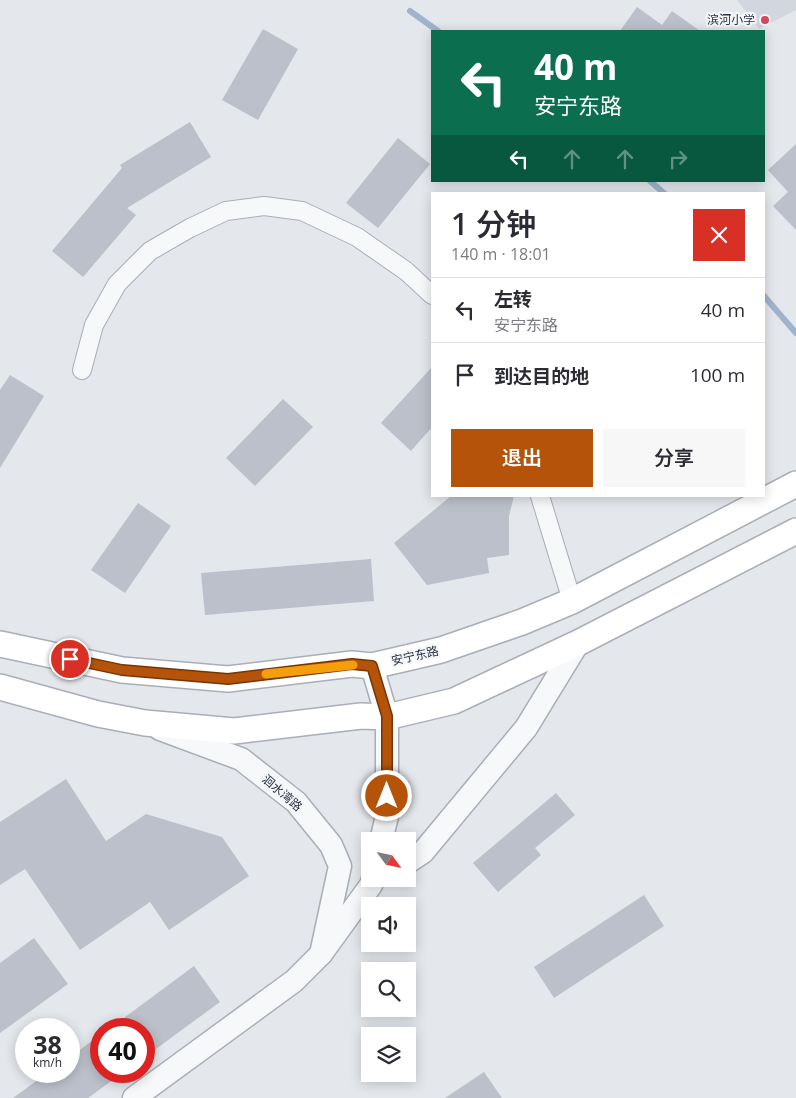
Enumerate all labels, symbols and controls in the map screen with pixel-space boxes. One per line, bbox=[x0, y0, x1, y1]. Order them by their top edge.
place label: 滨河小学 bbox=[707, 11, 755, 28]
marker: 滨河小学 bbox=[759, 14, 771, 26]
text: 40 m bbox=[534, 43, 617, 90]
icon: left bbox=[451, 50, 516, 115]
text: 安宁东路 bbox=[534, 90, 622, 120]
icon: left bbox=[505, 145, 533, 173]
icon: ahead bbox=[558, 145, 586, 173]
icon: ahead bbox=[611, 145, 639, 173]
icon: right bbox=[664, 145, 692, 173]
text: 1 分钟 bbox=[451, 203, 536, 244]
button: close bbox=[693, 209, 745, 261]
text: 140 m · 18:01 bbox=[451, 243, 551, 265]
text: 左转 bbox=[494, 286, 532, 312]
icon: left bbox=[451, 296, 479, 324]
text: 40 m bbox=[701, 297, 745, 323]
text: 安宁东路 bbox=[494, 314, 558, 336]
icon: arrive bbox=[451, 361, 479, 389]
text: 100 m bbox=[690, 362, 745, 388]
text: 到达目的地 bbox=[494, 363, 589, 389]
button: 退出 bbox=[451, 429, 593, 487]
button: 分享 bbox=[603, 429, 745, 487]
pin bbox=[49, 638, 91, 680]
street label: 安宁东路 bbox=[390, 642, 440, 669]
icon: arrive bbox=[56, 645, 84, 673]
position arrow bbox=[360, 769, 412, 821]
street label: 洄水湾路 bbox=[259, 770, 306, 815]
north arrow bbox=[361, 832, 416, 888]
map controls bbox=[361, 832, 416, 1082]
button: sound bbox=[361, 897, 416, 952]
button: search bbox=[361, 962, 416, 1017]
speed limit sign: 40 bbox=[90, 1018, 155, 1083]
text: 38 bbox=[33, 1027, 62, 1061]
button: layers bbox=[361, 1027, 416, 1082]
text: km/h bbox=[33, 1054, 62, 1071]

